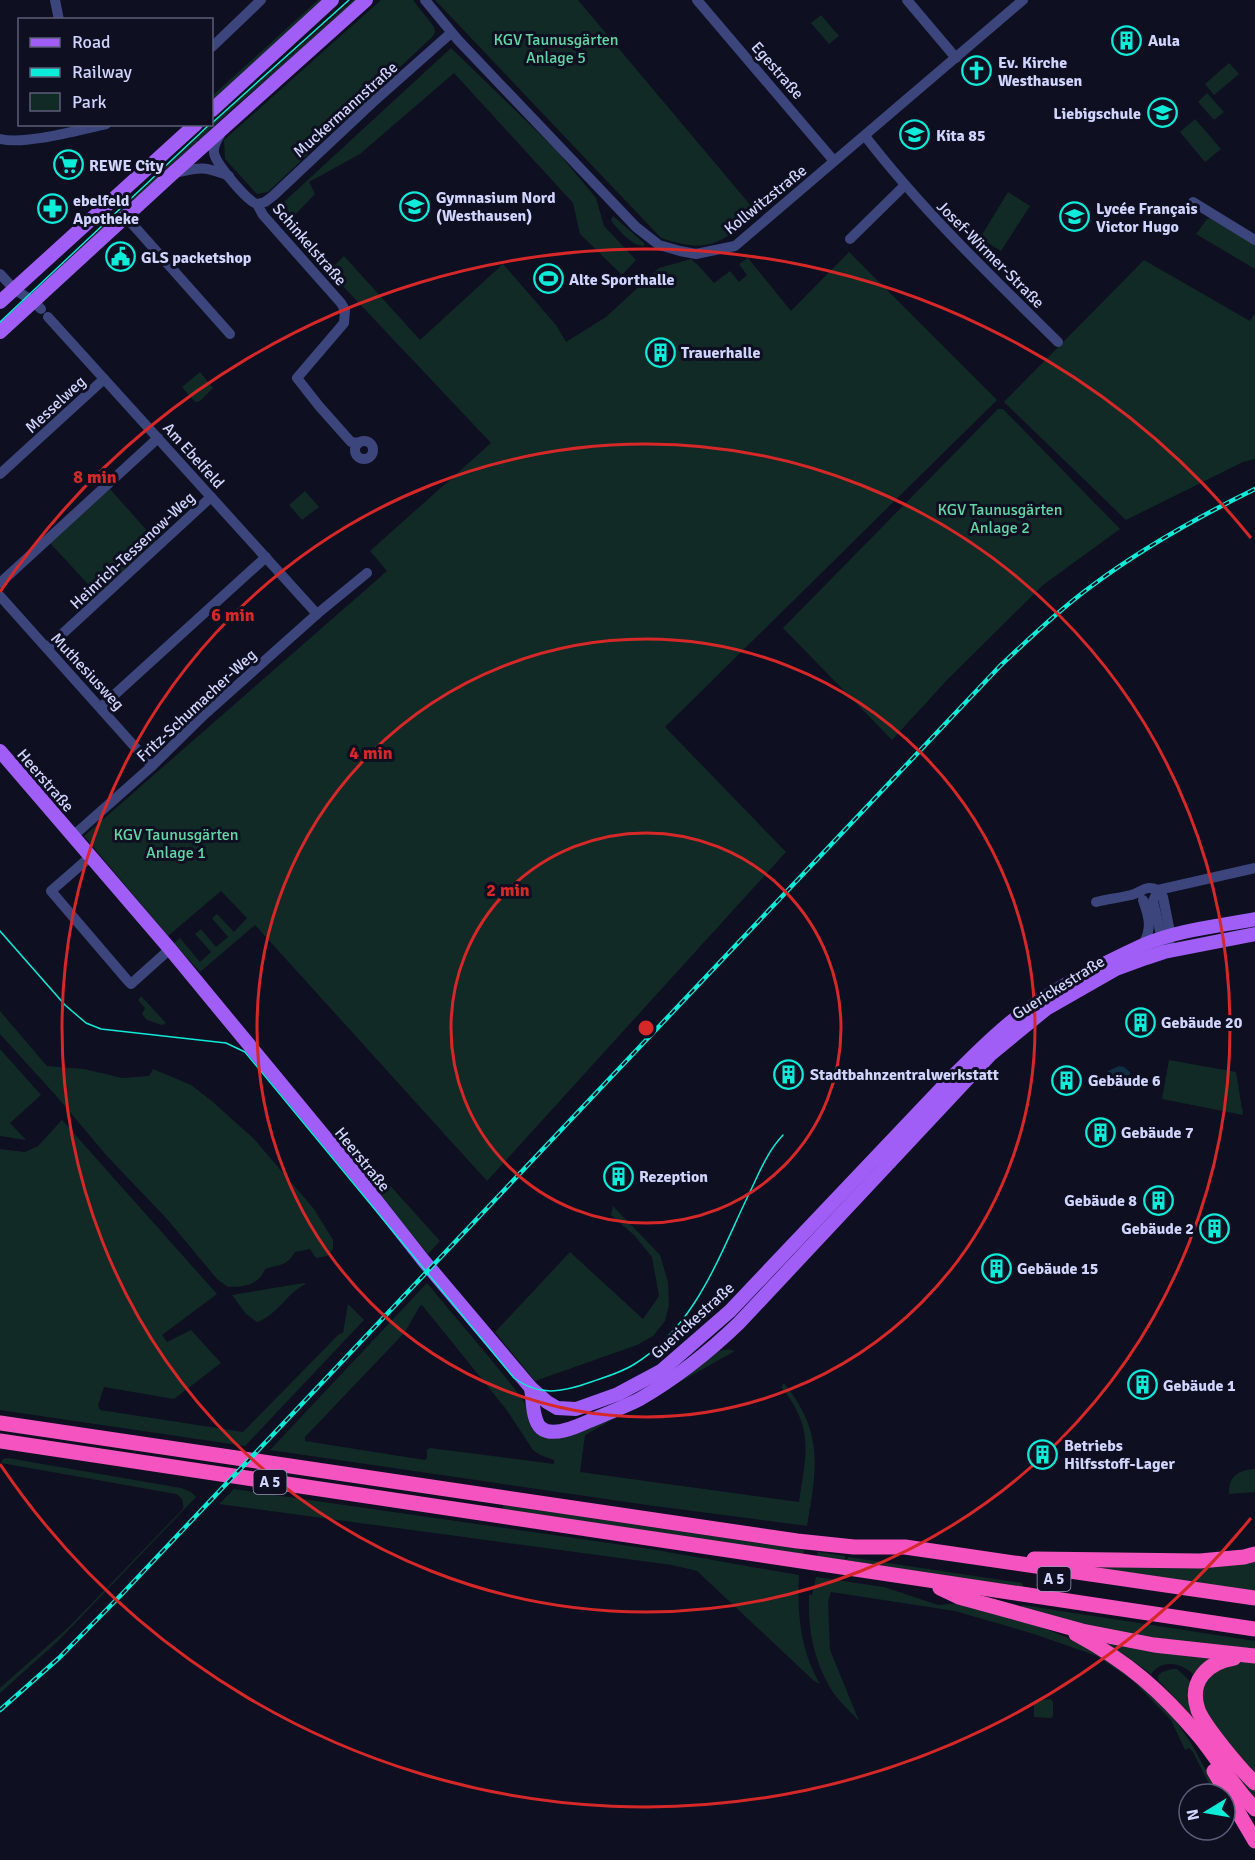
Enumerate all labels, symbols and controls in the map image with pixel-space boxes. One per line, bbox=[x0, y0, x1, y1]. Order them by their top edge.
legend bbox=[18, 18, 213, 126]
building icon: Aula bbox=[1111, 24, 1143, 56]
park label: KGV Taunusgärten Anlage 5 bbox=[493, 30, 619, 68]
text: Road bbox=[72, 31, 111, 53]
place label: Aula bbox=[1148, 31, 1180, 51]
street label: Egestraße bbox=[747, 38, 808, 104]
place label: Ev. Kirche Westhausen bbox=[998, 53, 1083, 91]
church icon: Ev. Kirche Westhausen bbox=[961, 55, 993, 87]
street label: Muckermannstraße bbox=[289, 58, 402, 162]
text: Railway bbox=[72, 61, 133, 83]
text: Park bbox=[72, 91, 107, 113]
school or university icon: Liebigschule bbox=[1146, 97, 1178, 129]
place label: Liebigschule bbox=[1053, 104, 1141, 124]
school or university icon: Kita 85 bbox=[899, 119, 931, 151]
place label: Kita 85 bbox=[936, 126, 986, 146]
supermarket icon: REWE City bbox=[52, 149, 84, 181]
place label: REWE City bbox=[89, 156, 164, 176]
street label: Kollwitzstraße bbox=[720, 160, 811, 239]
place label: Gymnasium Nord (Westhausen) bbox=[436, 188, 556, 226]
school or university icon: Gymnasium Nord (Westhausen) bbox=[399, 190, 431, 222]
place label: ebelfeld Apotheke bbox=[73, 191, 139, 229]
pharmacy icon: ebelfeld Apotheke bbox=[36, 193, 68, 225]
street label: Josef-Wirmer-Straße bbox=[932, 197, 1048, 313]
street label: Schinkelstraße bbox=[268, 199, 351, 290]
place label: Lycée Français Victor Hugo bbox=[1096, 199, 1198, 237]
school or university icon: Lycée Français Victor Hugo bbox=[1059, 201, 1091, 233]
public building icon: GLS packetshop bbox=[104, 241, 136, 273]
place label: GLS packetshop bbox=[141, 248, 252, 268]
sports icon: Alte Sporthalle bbox=[532, 263, 564, 295]
place label: Alte Sporthalle bbox=[569, 270, 675, 290]
building icon: Trauerhalle bbox=[644, 336, 676, 368]
place label: Trauerhalle bbox=[681, 343, 760, 363]
street label: Messelweg bbox=[21, 372, 90, 438]
street label: Am Ebelfeld bbox=[158, 418, 228, 493]
text: 8 min bbox=[73, 466, 117, 488]
street label: Heinrich-Tessenow-Weg bbox=[66, 488, 199, 614]
park label: KGV Taunusgärten Anlage 2 bbox=[937, 500, 1063, 538]
text: 6 min bbox=[211, 604, 255, 626]
street label: Muthesiusweg bbox=[46, 629, 128, 715]
street label: Fritz-Schumacher-Weg bbox=[133, 645, 261, 766]
text: 4 min bbox=[349, 742, 393, 764]
street label: Heerstraße bbox=[12, 745, 78, 816]
park label: KGV Taunusgärten Anlage 1 bbox=[113, 825, 239, 863]
text: 2 min bbox=[486, 879, 530, 901]
street label: Guerickestraße bbox=[1009, 951, 1108, 1024]
building icon: Gebäude 20 bbox=[1124, 1006, 1156, 1038]
place label: Gebäude 20 bbox=[1161, 1013, 1243, 1033]
centre of rings bbox=[636, 1018, 656, 1038]
building icon: Stadtbahnzentralwerkstatt bbox=[773, 1058, 805, 1090]
building icon: Gebäude 6 bbox=[1051, 1064, 1083, 1096]
place label: Stadtbahnzentralwerkstatt bbox=[810, 1065, 999, 1085]
place label: Gebäude 6 bbox=[1088, 1071, 1161, 1091]
building icon: Gebäude 7 bbox=[1084, 1116, 1116, 1148]
street label: Heerstraße bbox=[330, 1123, 394, 1196]
place label: Gebäude 7 bbox=[1121, 1123, 1194, 1143]
building icon: Rezeption bbox=[602, 1160, 634, 1192]
place label: Rezeption bbox=[639, 1167, 708, 1187]
building icon: Gebäude 8 bbox=[1142, 1184, 1174, 1216]
place label: Gebäude 8 bbox=[1064, 1191, 1137, 1211]
building icon: Gebäude 2 bbox=[1199, 1212, 1231, 1244]
place label: Gebäude 2 bbox=[1121, 1219, 1194, 1239]
building icon: Gebäude 15 bbox=[980, 1252, 1012, 1284]
place label: Gebäude 15 bbox=[1017, 1259, 1098, 1279]
street label: Guerickestraße bbox=[647, 1278, 738, 1363]
building icon: Gebäude 1 bbox=[1126, 1369, 1158, 1401]
place label: Gebäude 1 bbox=[1163, 1376, 1236, 1396]
place label: Betriebs Hilfsstoff-Lager bbox=[1064, 1436, 1175, 1474]
building icon: Betriebs Hilfsstoff-Lager bbox=[1027, 1438, 1059, 1470]
road number: A 5 bbox=[254, 1470, 286, 1494]
road number: A 5 bbox=[1038, 1567, 1070, 1591]
north arrow bbox=[1177, 1782, 1237, 1842]
text: N bbox=[1182, 1807, 1204, 1822]

